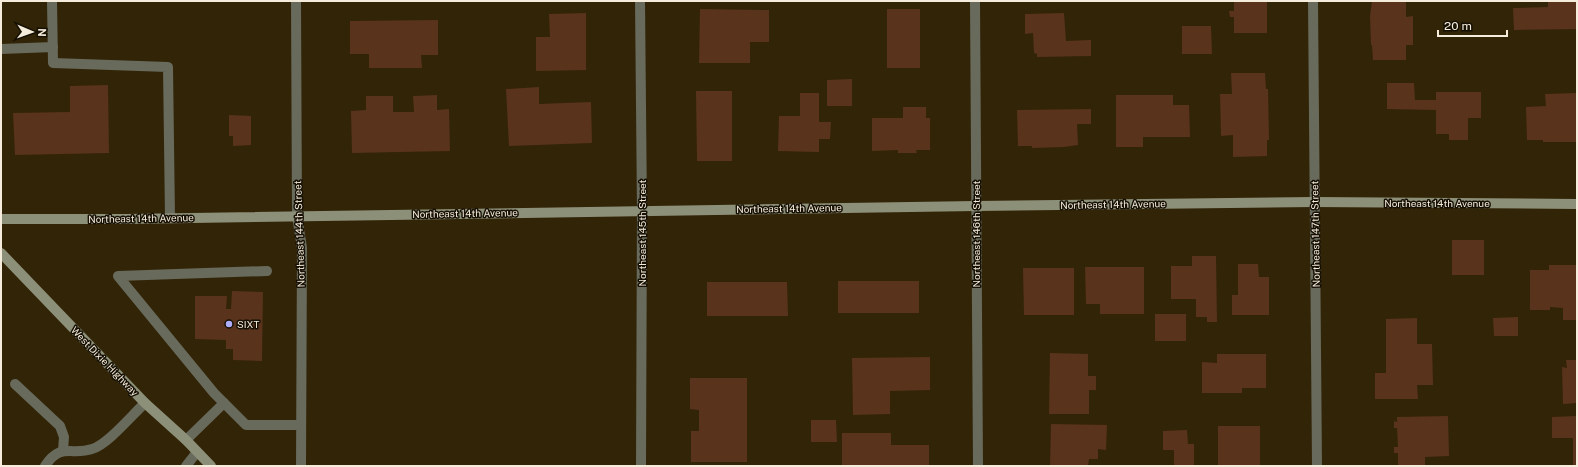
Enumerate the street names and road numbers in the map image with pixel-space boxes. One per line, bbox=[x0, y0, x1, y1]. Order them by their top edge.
street label: Northeast 145th Street bbox=[636, 179, 648, 286]
street label: Northeast 144th Street bbox=[291, 180, 307, 288]
street label: Northeast 146th Street bbox=[970, 181, 982, 287]
street label: Northeast 147th Street bbox=[1308, 181, 1322, 287]
street label: Northeast 14th Avenue bbox=[1060, 197, 1166, 211]
street label: Northeast 14th Avenue bbox=[1384, 197, 1490, 209]
street label: Northeast 14th Avenue bbox=[736, 201, 842, 215]
street label: Northeast 14th Avenue bbox=[412, 206, 518, 220]
street label: Northeast 14th Avenue bbox=[88, 211, 194, 225]
street label: West Dixie Highway bbox=[69, 324, 142, 399]

